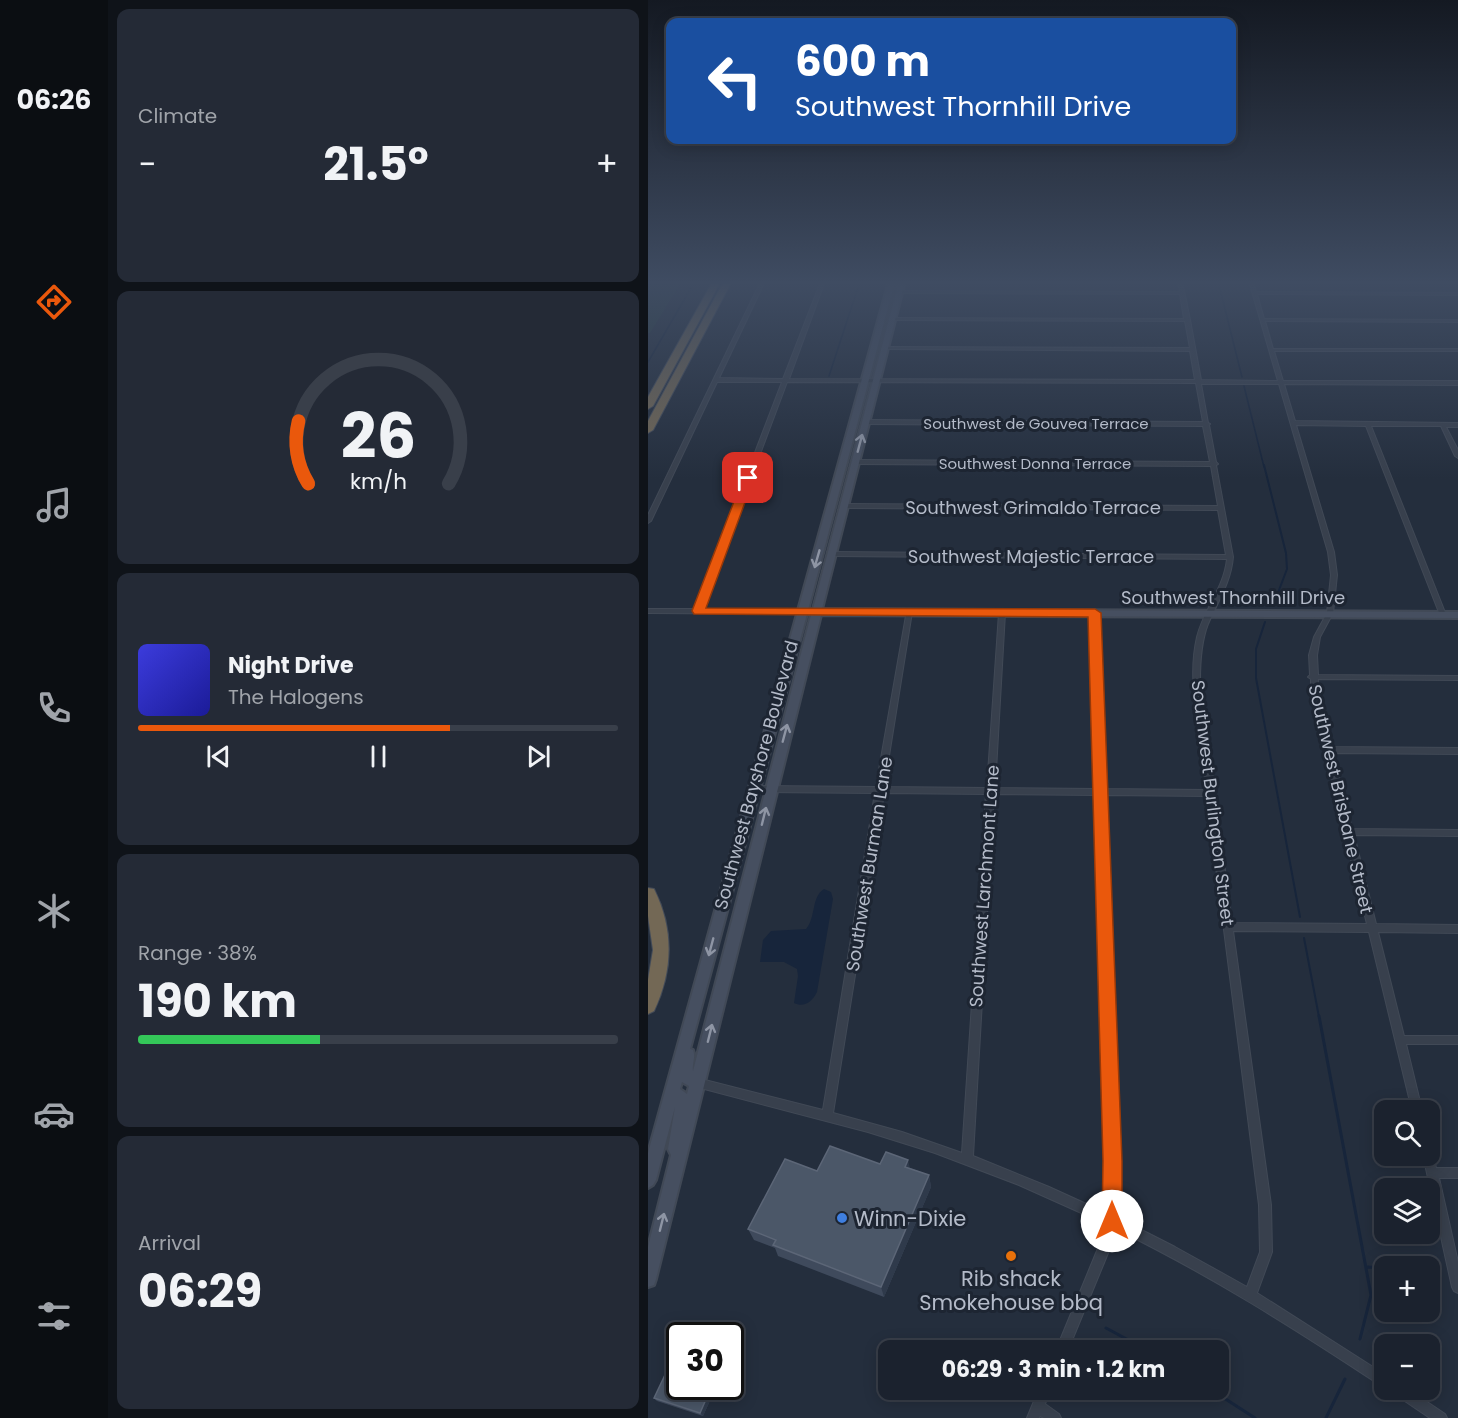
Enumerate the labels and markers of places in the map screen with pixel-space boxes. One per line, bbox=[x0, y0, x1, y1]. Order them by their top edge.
pin bbox=[722, 452, 773, 503]
place label: Winn-Dixie bbox=[854, 1204, 966, 1233]
marker: Winn-Dixie bbox=[835, 1211, 849, 1225]
marker: Rib shack Smokehouse bbq bbox=[1004, 1249, 1018, 1263]
place label: Rib shack Smokehouse bbq bbox=[919, 1264, 1103, 1317]

